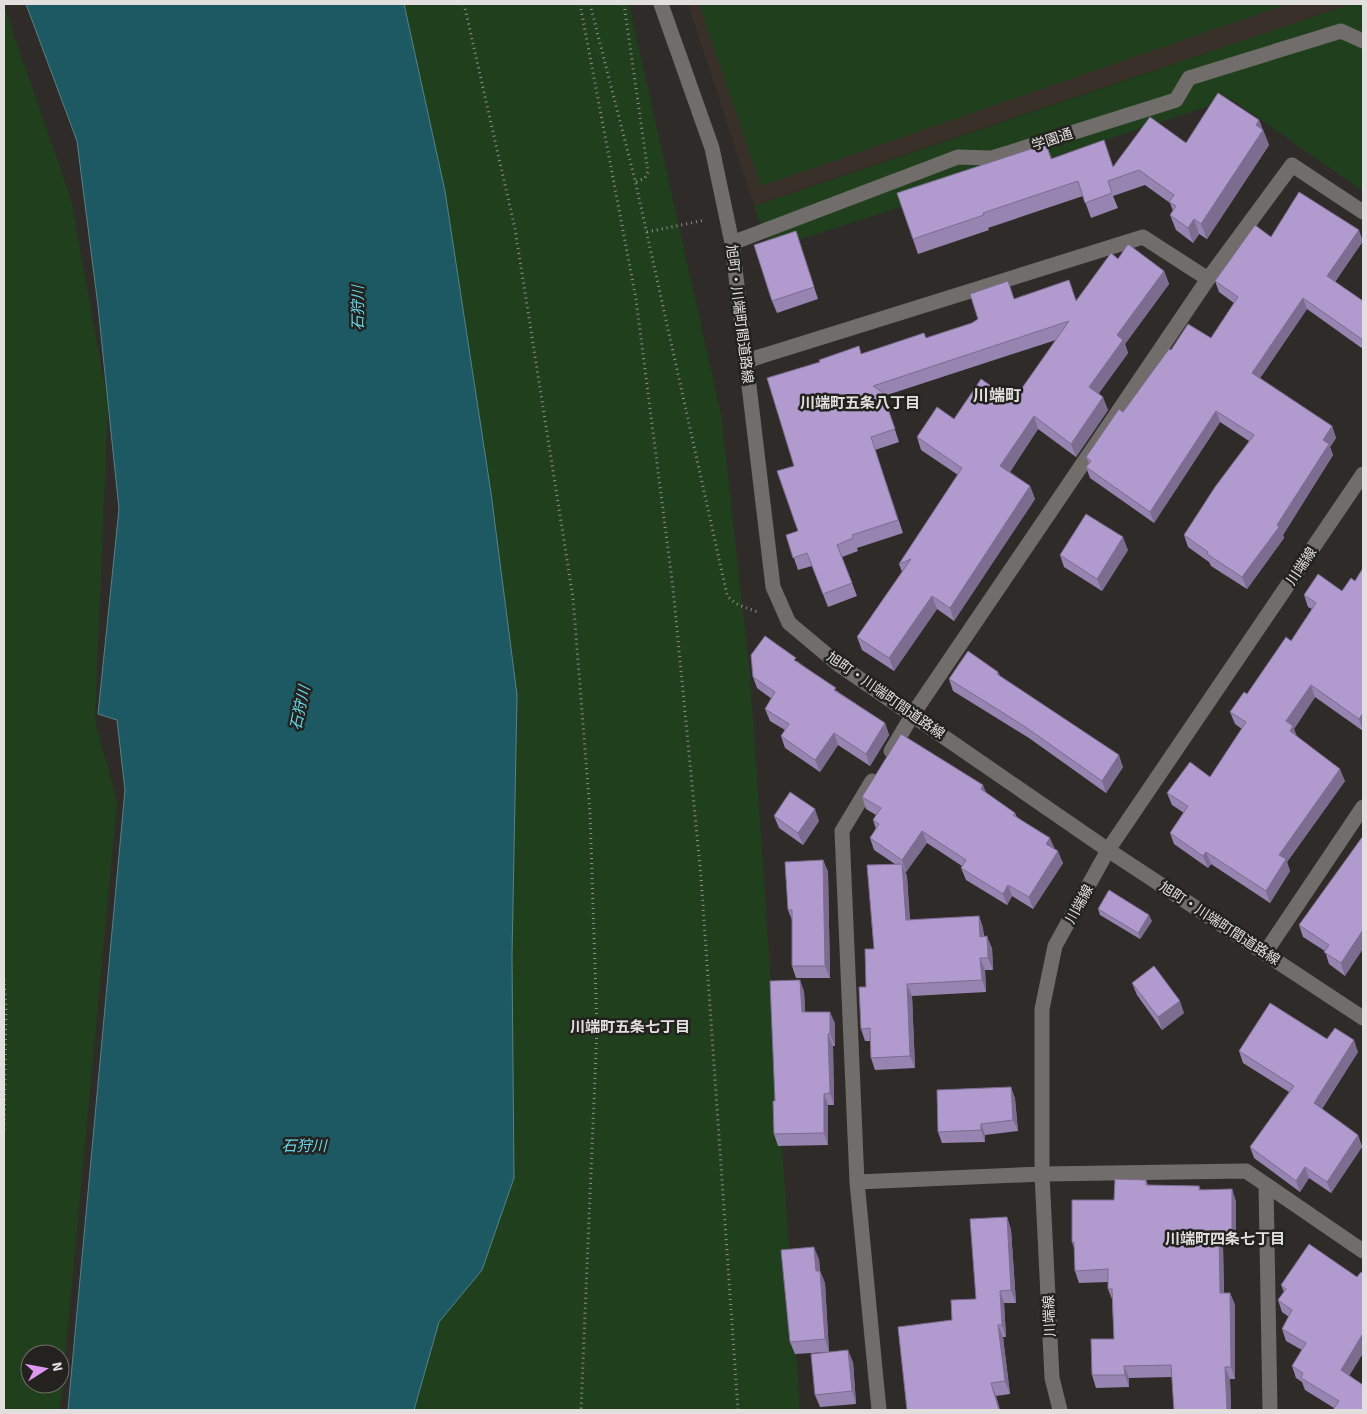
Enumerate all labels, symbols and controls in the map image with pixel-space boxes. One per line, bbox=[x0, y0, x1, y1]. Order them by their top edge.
street label: 学園通 bbox=[1029, 124, 1075, 156]
street label: 旭町・川端町間道路線 bbox=[721, 243, 757, 385]
water label: 石狩川 bbox=[348, 284, 369, 331]
district label: 川端町 bbox=[973, 385, 1021, 407]
district label: 川端町五条八丁目 bbox=[800, 393, 920, 414]
street label: 川端線 bbox=[1282, 544, 1322, 590]
street label: 旭町・川端町間道路線 bbox=[822, 647, 949, 744]
water label: 石狩川 bbox=[286, 682, 316, 732]
street label: 旭町・川端町間道路線 bbox=[1155, 877, 1284, 970]
street label: 川端線 bbox=[1061, 881, 1099, 928]
district label: 川端町五条七丁目 bbox=[570, 1017, 690, 1038]
water label: 石狩川 bbox=[281, 1136, 328, 1157]
district label: 川端町四条七丁目 bbox=[1165, 1229, 1285, 1250]
street label: 川端線 bbox=[1039, 1294, 1061, 1337]
north arrow bbox=[20, 1344, 70, 1394]
text: N bbox=[46, 1360, 67, 1373]

